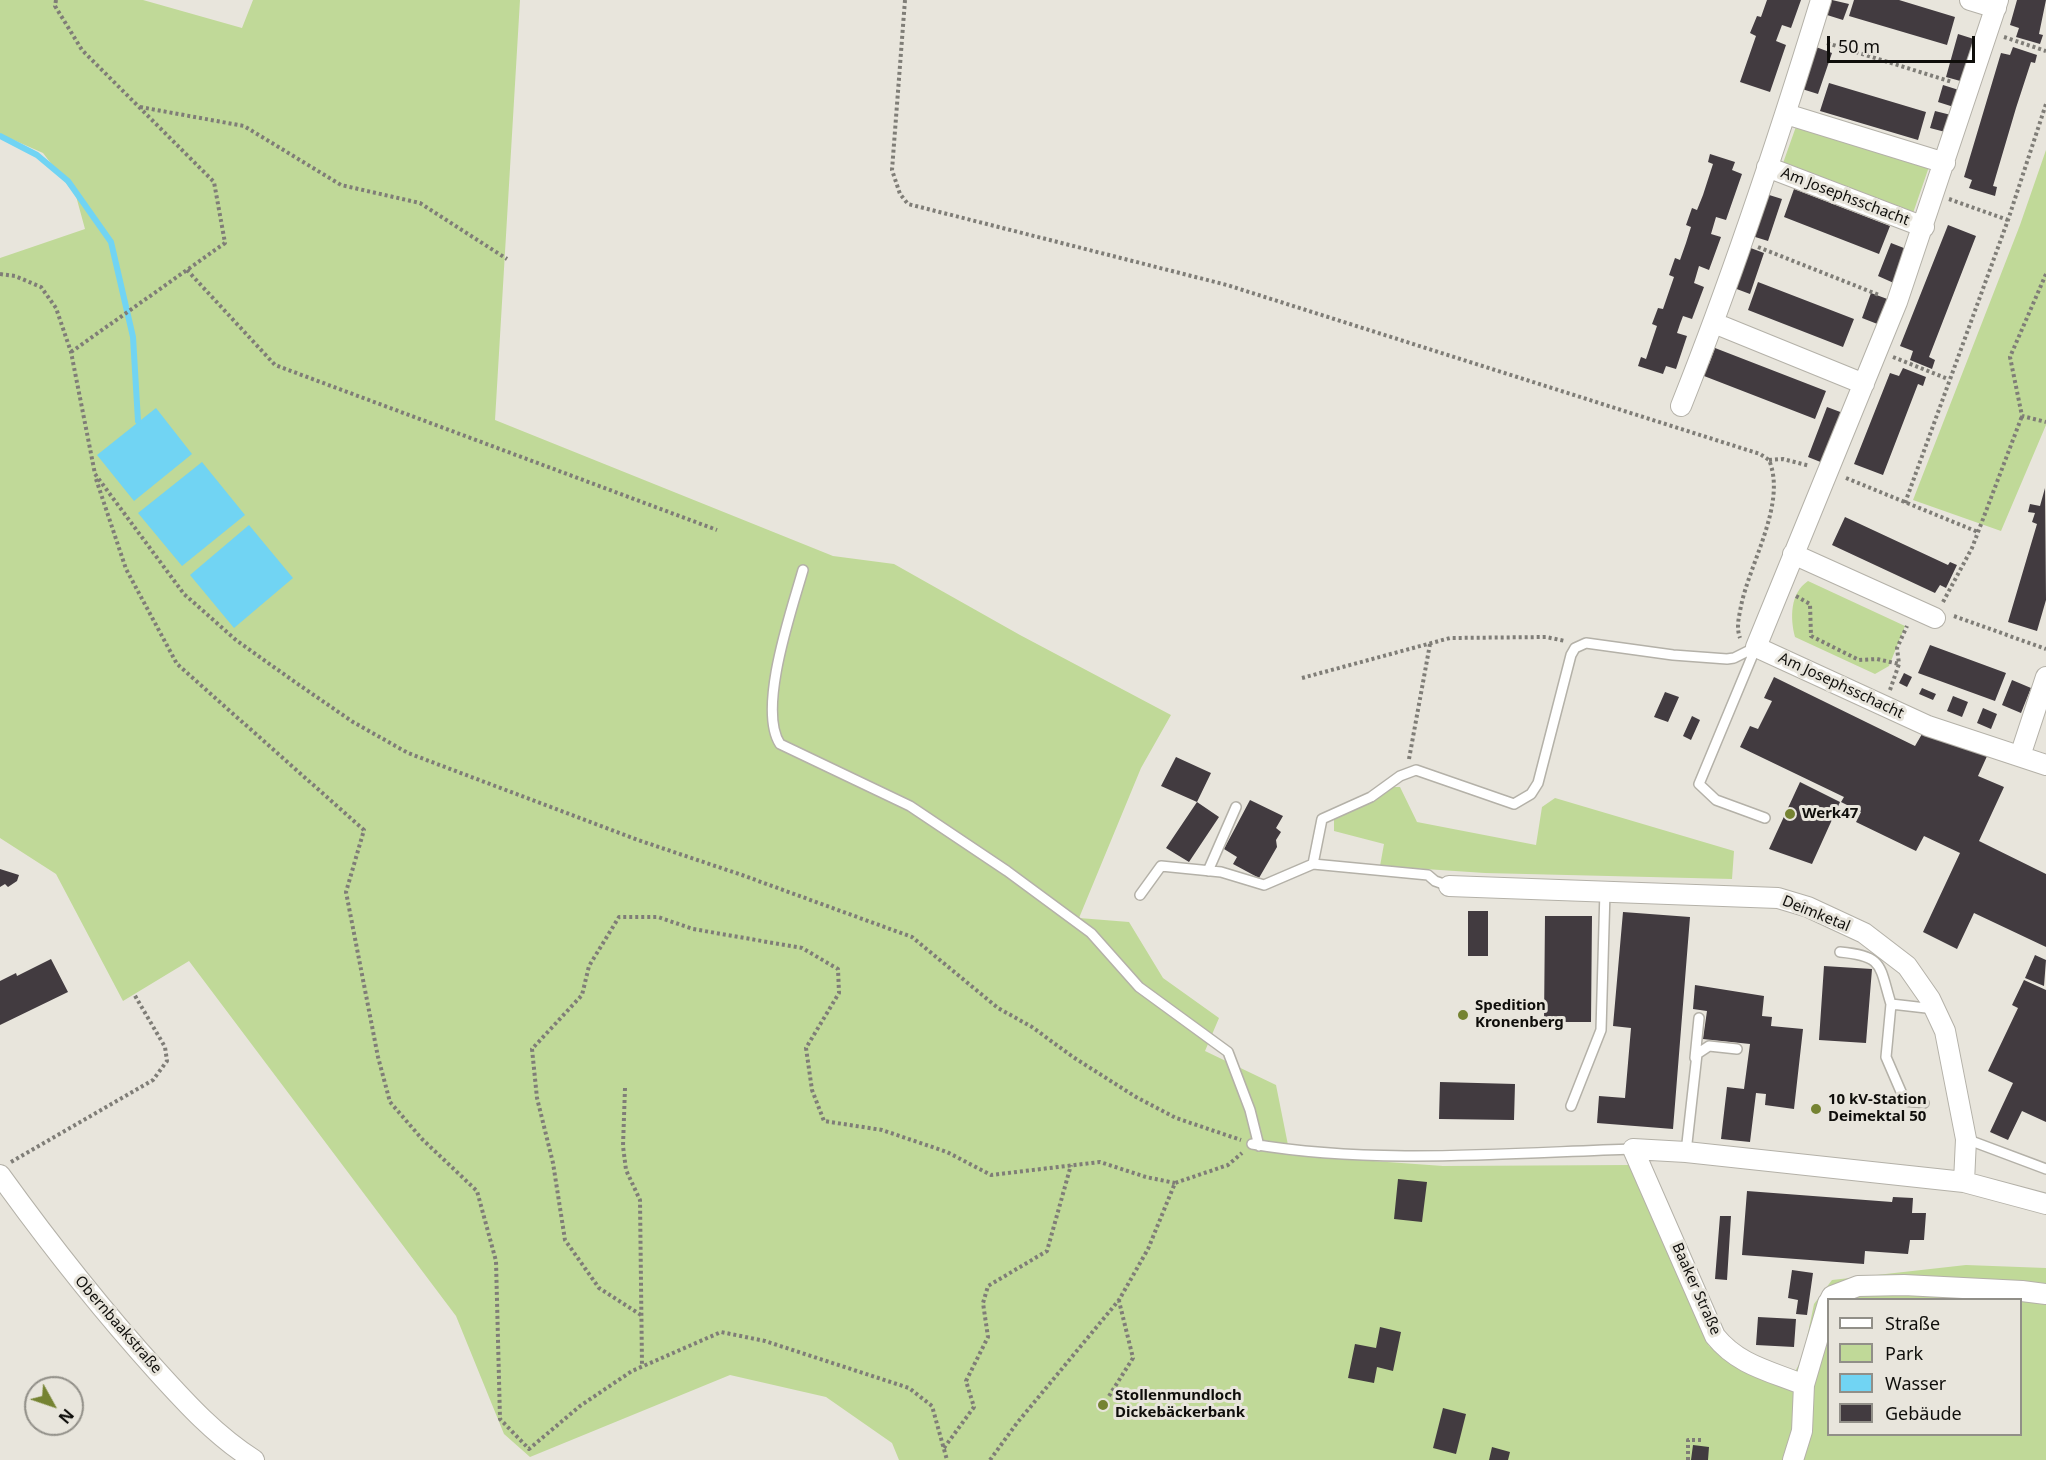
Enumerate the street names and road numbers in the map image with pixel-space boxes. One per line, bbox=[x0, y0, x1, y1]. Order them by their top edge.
street label: Am Josephsschacht bbox=[1778, 164, 1912, 230]
street label: Am Josephsschacht bbox=[1776, 649, 1906, 723]
street label: Deimketal bbox=[1779, 892, 1853, 936]
street label: Baaker Straße bbox=[1668, 1240, 1724, 1338]
street label: Obernbaakstraße bbox=[71, 1272, 165, 1378]

